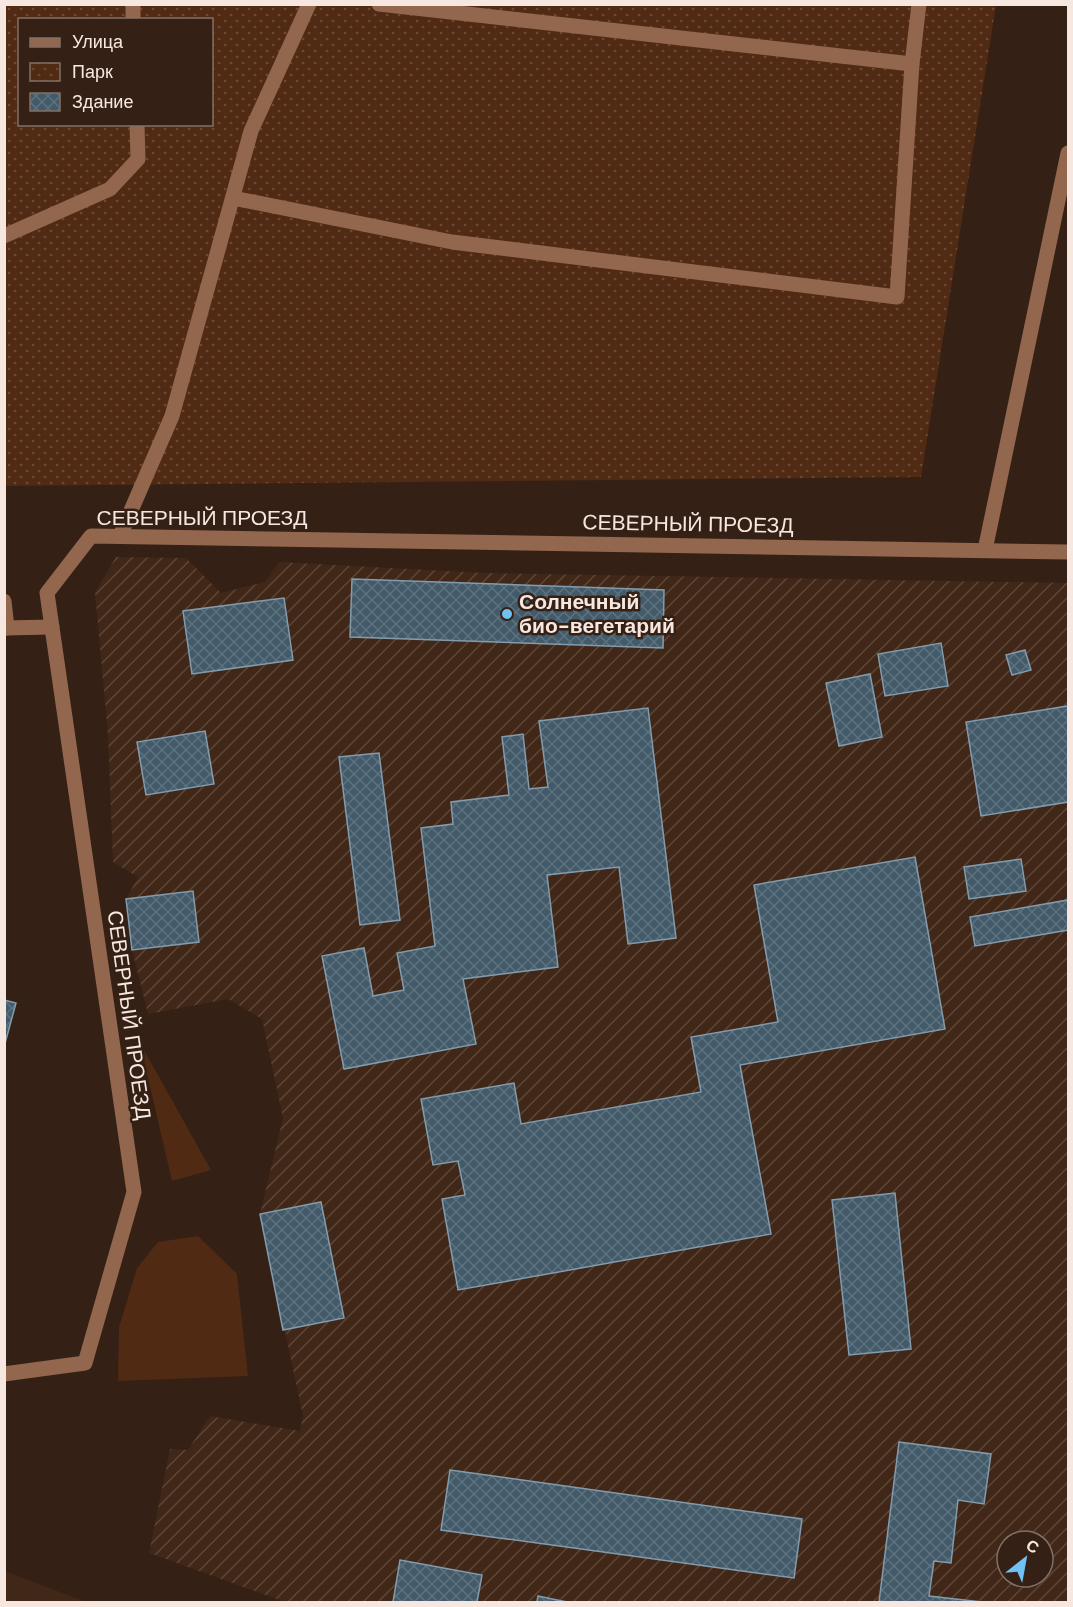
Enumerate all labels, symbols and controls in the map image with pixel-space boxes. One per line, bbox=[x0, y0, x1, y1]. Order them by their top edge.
legend bbox=[18, 18, 213, 126]
text: Улица bbox=[72, 30, 124, 54]
text: Парк bbox=[72, 60, 113, 84]
text: Здание bbox=[72, 90, 133, 114]
street label: СЕВЕРНЫЙ ПРОЕЗД bbox=[96, 504, 308, 532]
street label: СЕВЕРНЫЙ ПРОЕЗД bbox=[582, 508, 794, 540]
place label: Солнечный био-вегетарий bbox=[519, 588, 675, 640]
marker: Солнечный био-вегетарий bbox=[500, 607, 514, 621]
street label: СЕВЕРНЫЙ ПРОЕЗД bbox=[100, 909, 158, 1121]
north arrow bbox=[995, 1529, 1055, 1589]
text: С bbox=[1022, 1535, 1043, 1559]

